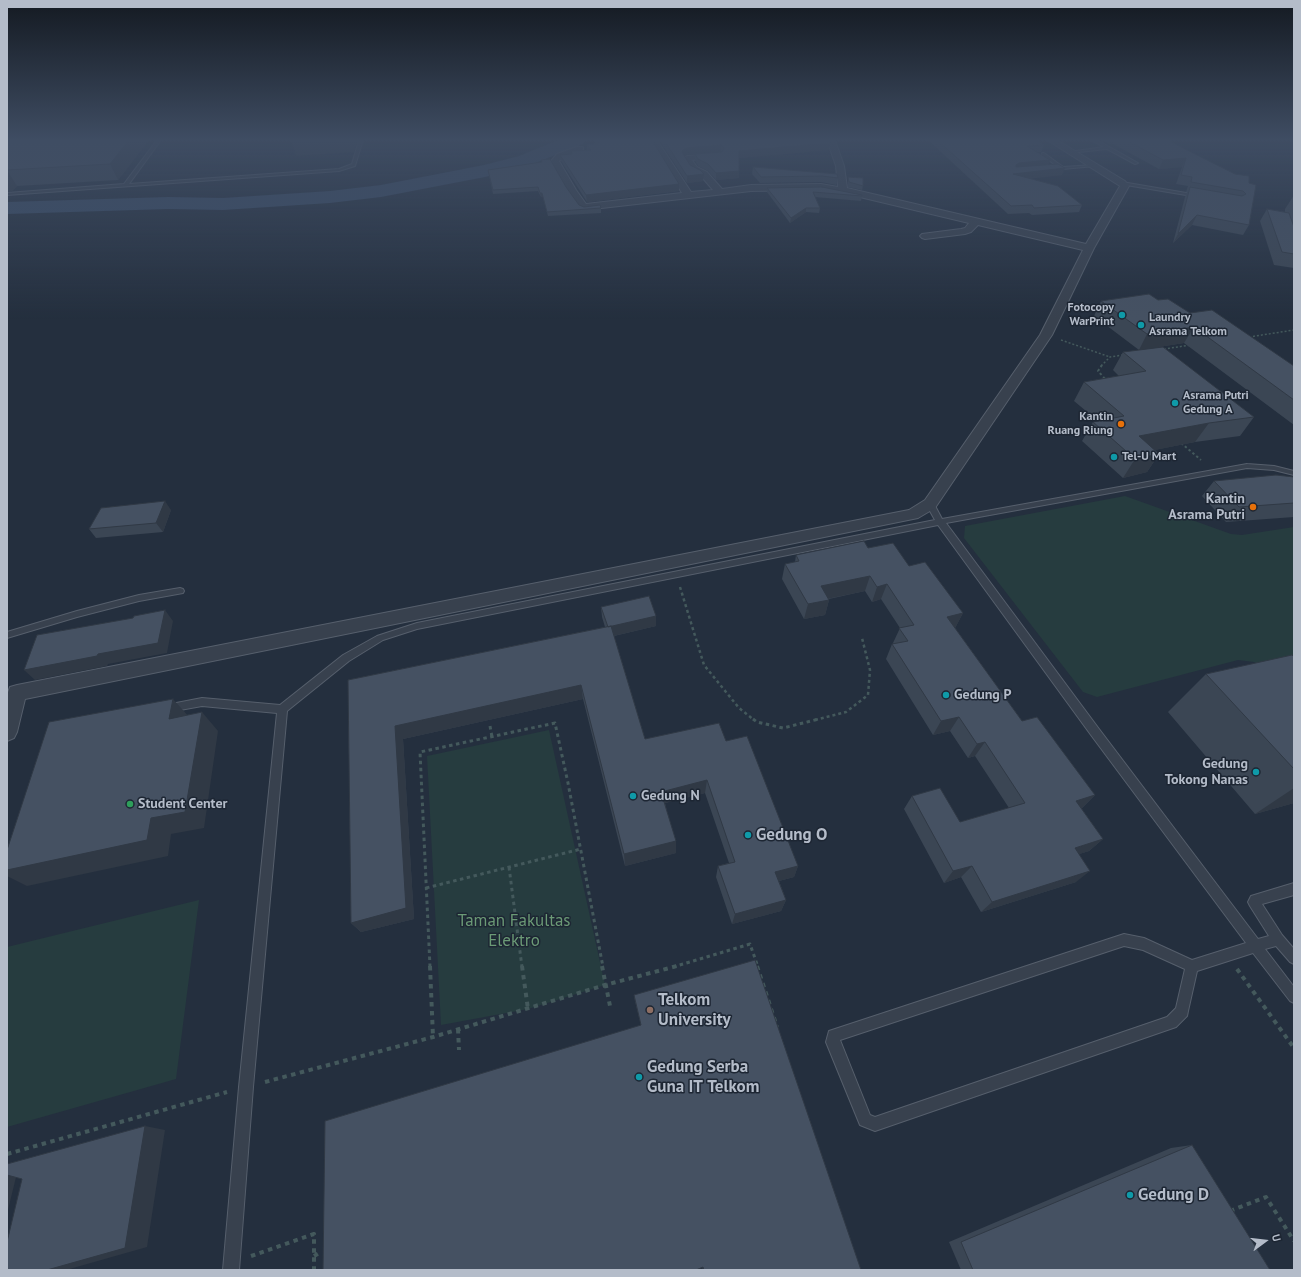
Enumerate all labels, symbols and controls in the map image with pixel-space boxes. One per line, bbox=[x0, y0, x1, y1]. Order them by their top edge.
place label: Fotocopy WarPrint bbox=[1067, 301, 1114, 329]
marker: Fotocopy WarPrint bbox=[1117, 310, 1127, 320]
place label: Laundry Asrama Telkom bbox=[1149, 311, 1227, 339]
marker: Laundry Asrama Telkom bbox=[1136, 320, 1146, 330]
place label: Asrama Putri Gedung A bbox=[1183, 389, 1249, 417]
marker: Asrama Putri Gedung A bbox=[1170, 398, 1180, 408]
place label: Kantin Ruang Riung bbox=[1047, 410, 1113, 438]
marker: Kantin Ruang Riung bbox=[1116, 419, 1126, 429]
place label: Tel-U Mart bbox=[1122, 450, 1176, 464]
marker: Tel-U Mart bbox=[1109, 452, 1119, 462]
place label: Kantin Asrama Putri bbox=[1168, 491, 1245, 524]
marker: Kantin Asrama Putri bbox=[1248, 502, 1258, 512]
place label: Gedung P bbox=[954, 687, 1011, 703]
marker: Gedung P bbox=[941, 690, 951, 700]
place label: Gedung Tokong Nanas bbox=[1165, 756, 1248, 788]
marker: Gedung Tokong Nanas bbox=[1251, 767, 1261, 777]
place label: Gedung N bbox=[641, 788, 700, 804]
marker: Gedung N bbox=[628, 791, 638, 801]
place label: Student Center bbox=[138, 796, 227, 812]
marker: Student Center bbox=[125, 799, 135, 809]
place label: Gedung O bbox=[756, 825, 827, 845]
marker: Gedung O bbox=[743, 830, 753, 840]
park label: Taman Fakultas Elektro bbox=[458, 911, 570, 951]
place label: Telkom University bbox=[658, 990, 731, 1030]
marker: Telkom University bbox=[645, 1005, 655, 1015]
place label: Gedung Serba Guna IT Telkom bbox=[647, 1057, 759, 1097]
marker: Gedung Serba Guna IT Telkom bbox=[634, 1072, 644, 1082]
place label: Gedung D bbox=[1138, 1185, 1209, 1205]
marker: Gedung D bbox=[1125, 1190, 1135, 1200]
north arrow bbox=[1245, 1221, 1285, 1261]
text: U bbox=[1269, 1233, 1284, 1243]

